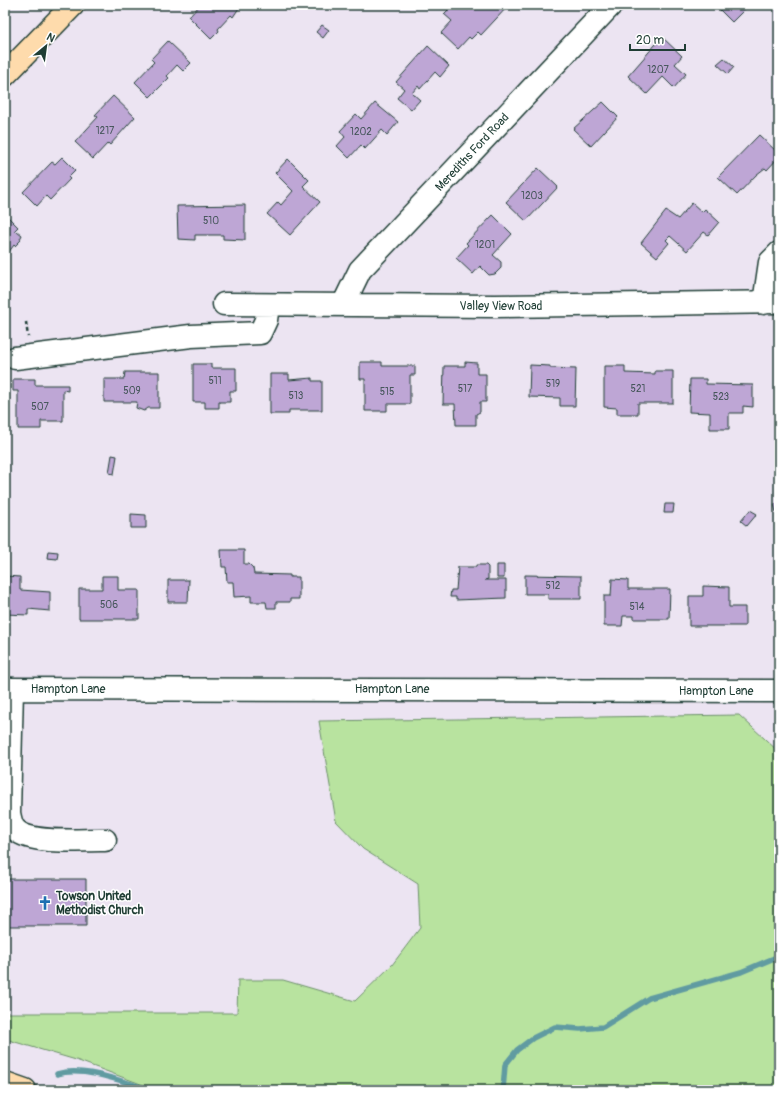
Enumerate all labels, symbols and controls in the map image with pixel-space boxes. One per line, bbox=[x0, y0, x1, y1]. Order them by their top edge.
north arrow bbox=[26, 26, 66, 66]
scale bar bbox=[630, 26, 685, 52]
text: N bbox=[44, 30, 58, 45]
text: 20 m bbox=[636, 33, 665, 48]
house number: 1207 bbox=[647, 64, 670, 76]
street label: Merediths Ford Road bbox=[432, 110, 513, 195]
house number: 1217 bbox=[96, 125, 115, 137]
house number: 1202 bbox=[350, 126, 372, 138]
house number: 1203 bbox=[521, 190, 543, 202]
house number: 510 bbox=[203, 215, 219, 227]
house number: 1201 bbox=[475, 239, 495, 251]
street label: Valley View Road bbox=[460, 299, 543, 314]
house number: 511 bbox=[208, 375, 222, 387]
house number: 519 bbox=[546, 378, 560, 390]
house number: 517 bbox=[458, 383, 473, 395]
house number: 521 bbox=[631, 383, 646, 395]
house number: 509 bbox=[123, 385, 141, 397]
house number: 515 bbox=[380, 386, 394, 398]
house number: 513 bbox=[289, 390, 304, 402]
house number: 523 bbox=[713, 391, 730, 403]
house number: 507 bbox=[31, 401, 49, 413]
house number: 512 bbox=[546, 580, 561, 592]
house number: 506 bbox=[100, 599, 118, 611]
house number: 514 bbox=[629, 601, 645, 613]
street label: Hampton Lane bbox=[31, 682, 105, 697]
street label: Hampton Lane bbox=[355, 682, 429, 697]
street label: Hampton Lane bbox=[679, 684, 753, 699]
place label: Towson United Methodist Church bbox=[55, 889, 144, 918]
church icon: Towson United Methodist Church bbox=[37, 895, 53, 911]

